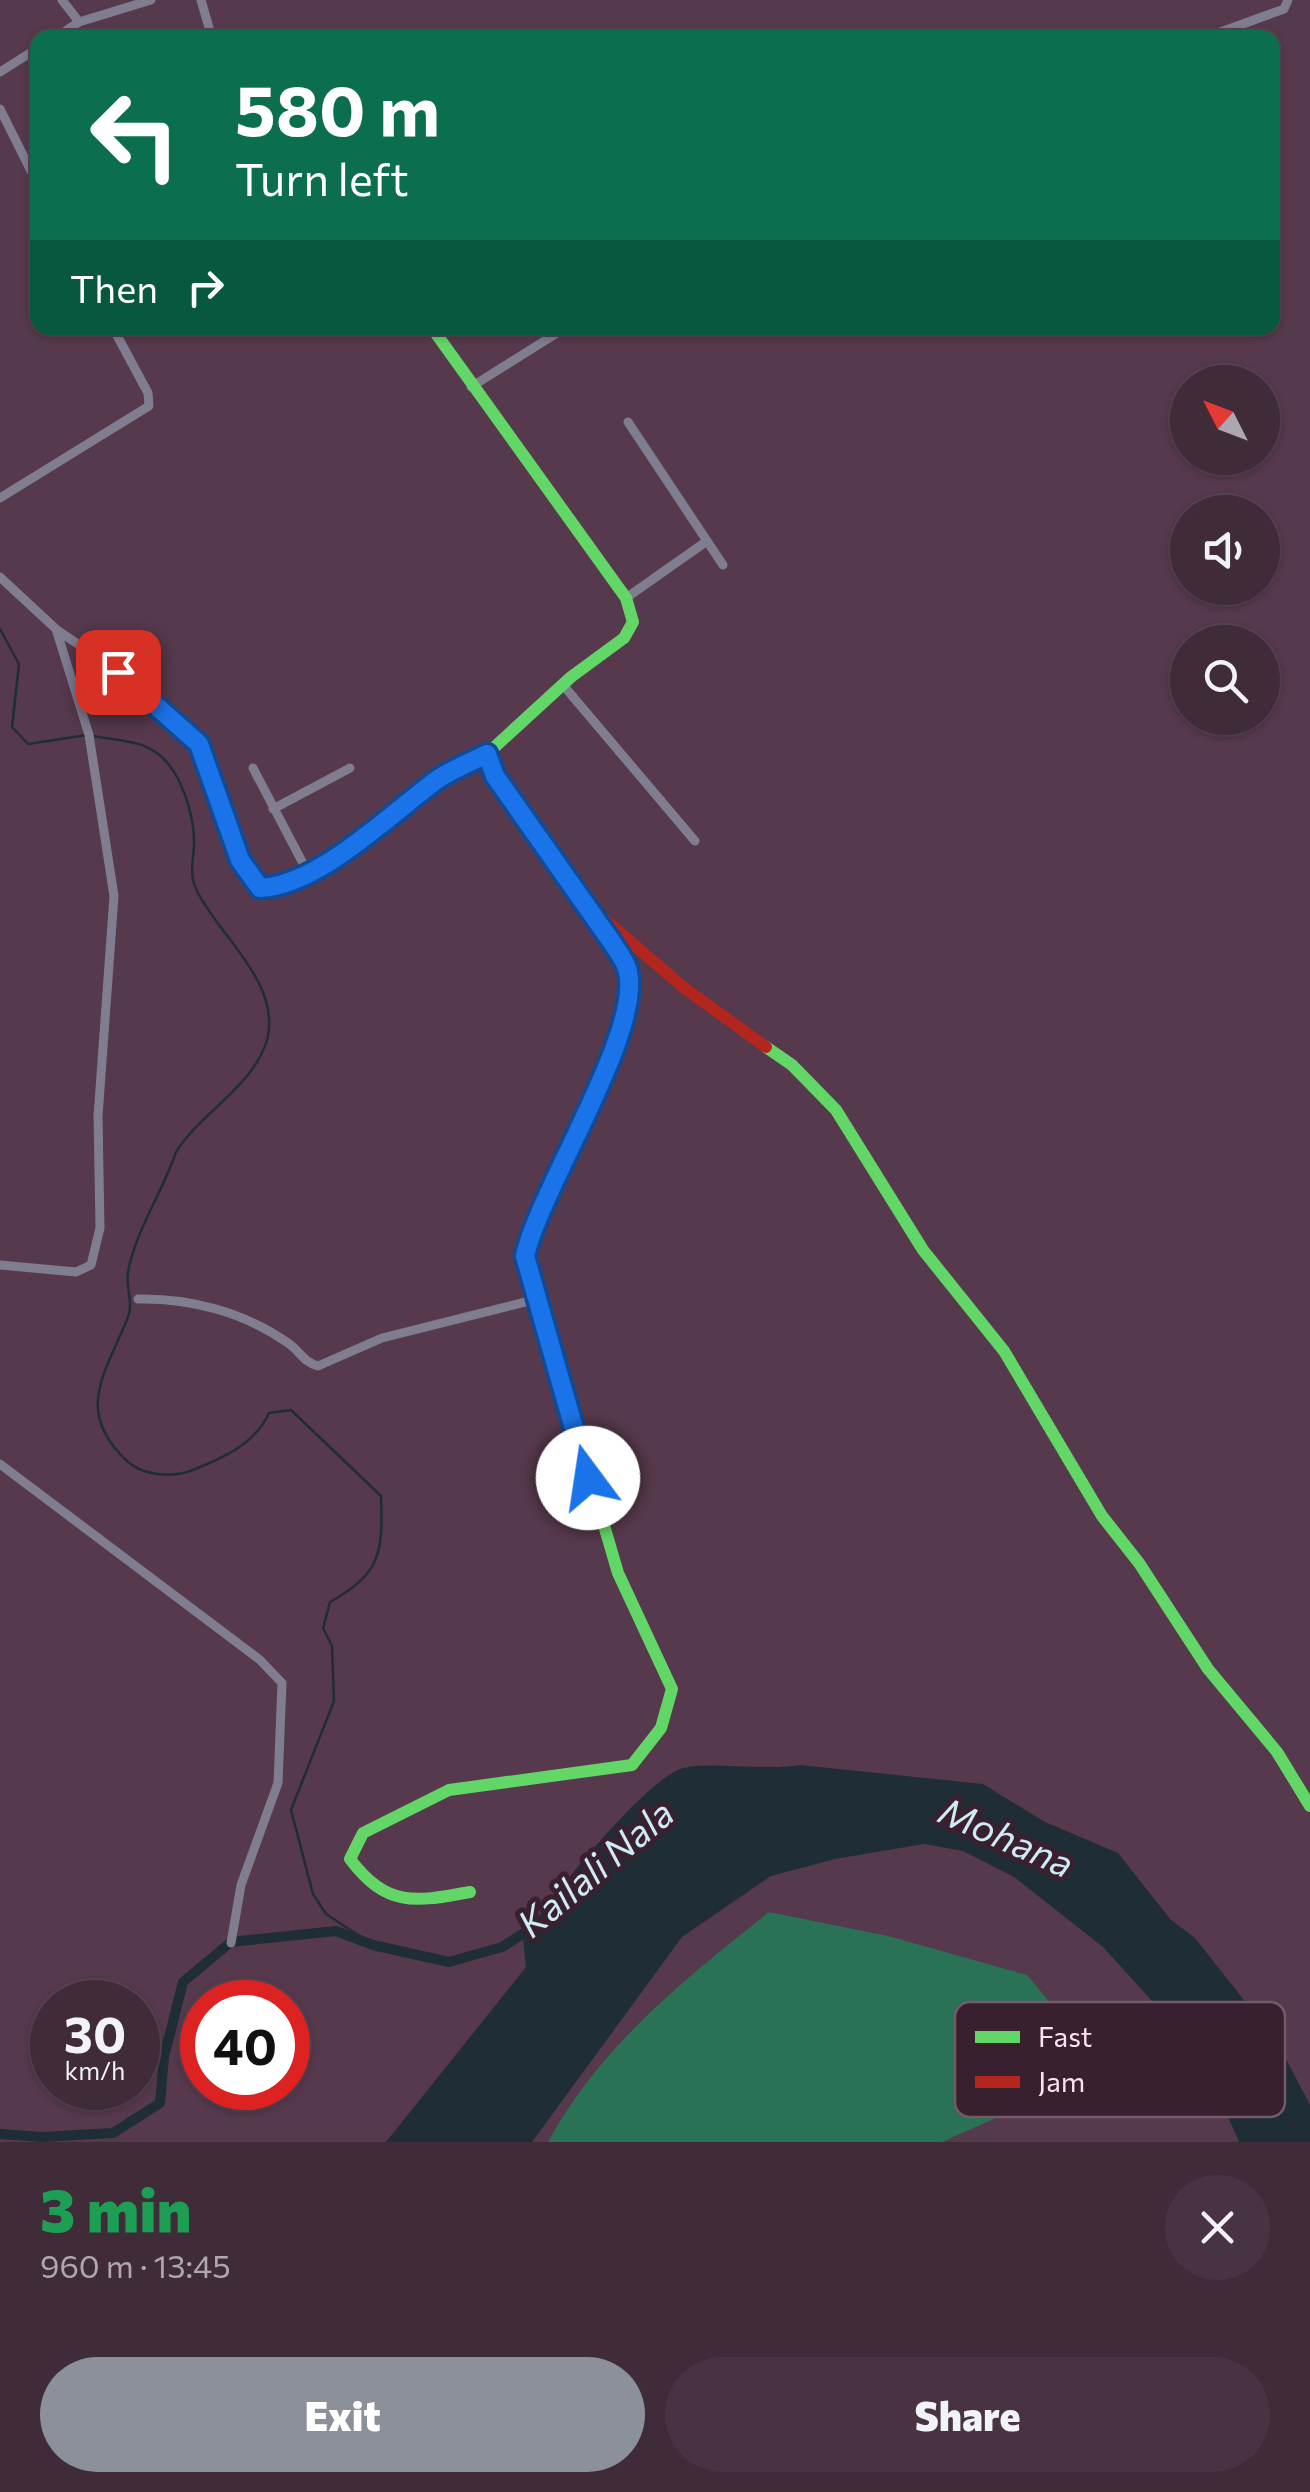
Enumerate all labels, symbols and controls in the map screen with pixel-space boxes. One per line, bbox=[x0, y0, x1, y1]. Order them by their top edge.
text: 580 m bbox=[235, 65, 440, 150]
icon: left bbox=[70, 70, 200, 200]
text: Turn left bbox=[235, 150, 409, 205]
icon: right bbox=[178, 260, 233, 315]
text: Then bbox=[70, 264, 158, 311]
north arrow bbox=[1170, 365, 1280, 475]
map controls bbox=[1170, 365, 1280, 735]
button: sound bbox=[1170, 495, 1280, 605]
button: search bbox=[1170, 625, 1280, 735]
pin bbox=[76, 630, 161, 715]
icon: arrive bbox=[91, 645, 146, 700]
position arrow bbox=[536, 1426, 640, 1530]
water label: Mohana bbox=[932, 1785, 1082, 1886]
water label: Kailali Nala bbox=[507, 1788, 682, 1946]
speed limit sign: 40 bbox=[180, 1980, 310, 2110]
text: 30 bbox=[64, 2002, 126, 2063]
legend bbox=[955, 2002, 1285, 2117]
text: Fast bbox=[1038, 2019, 1092, 2053]
text: km/h bbox=[65, 2055, 125, 2085]
text: Jam bbox=[1038, 2064, 1085, 2098]
text: 3 min bbox=[40, 2171, 191, 2244]
button: close bbox=[1165, 2175, 1270, 2280]
text: 960 m · 13:45 bbox=[40, 2245, 231, 2285]
button: Exit bbox=[40, 2357, 645, 2472]
button: Share bbox=[665, 2357, 1270, 2472]

